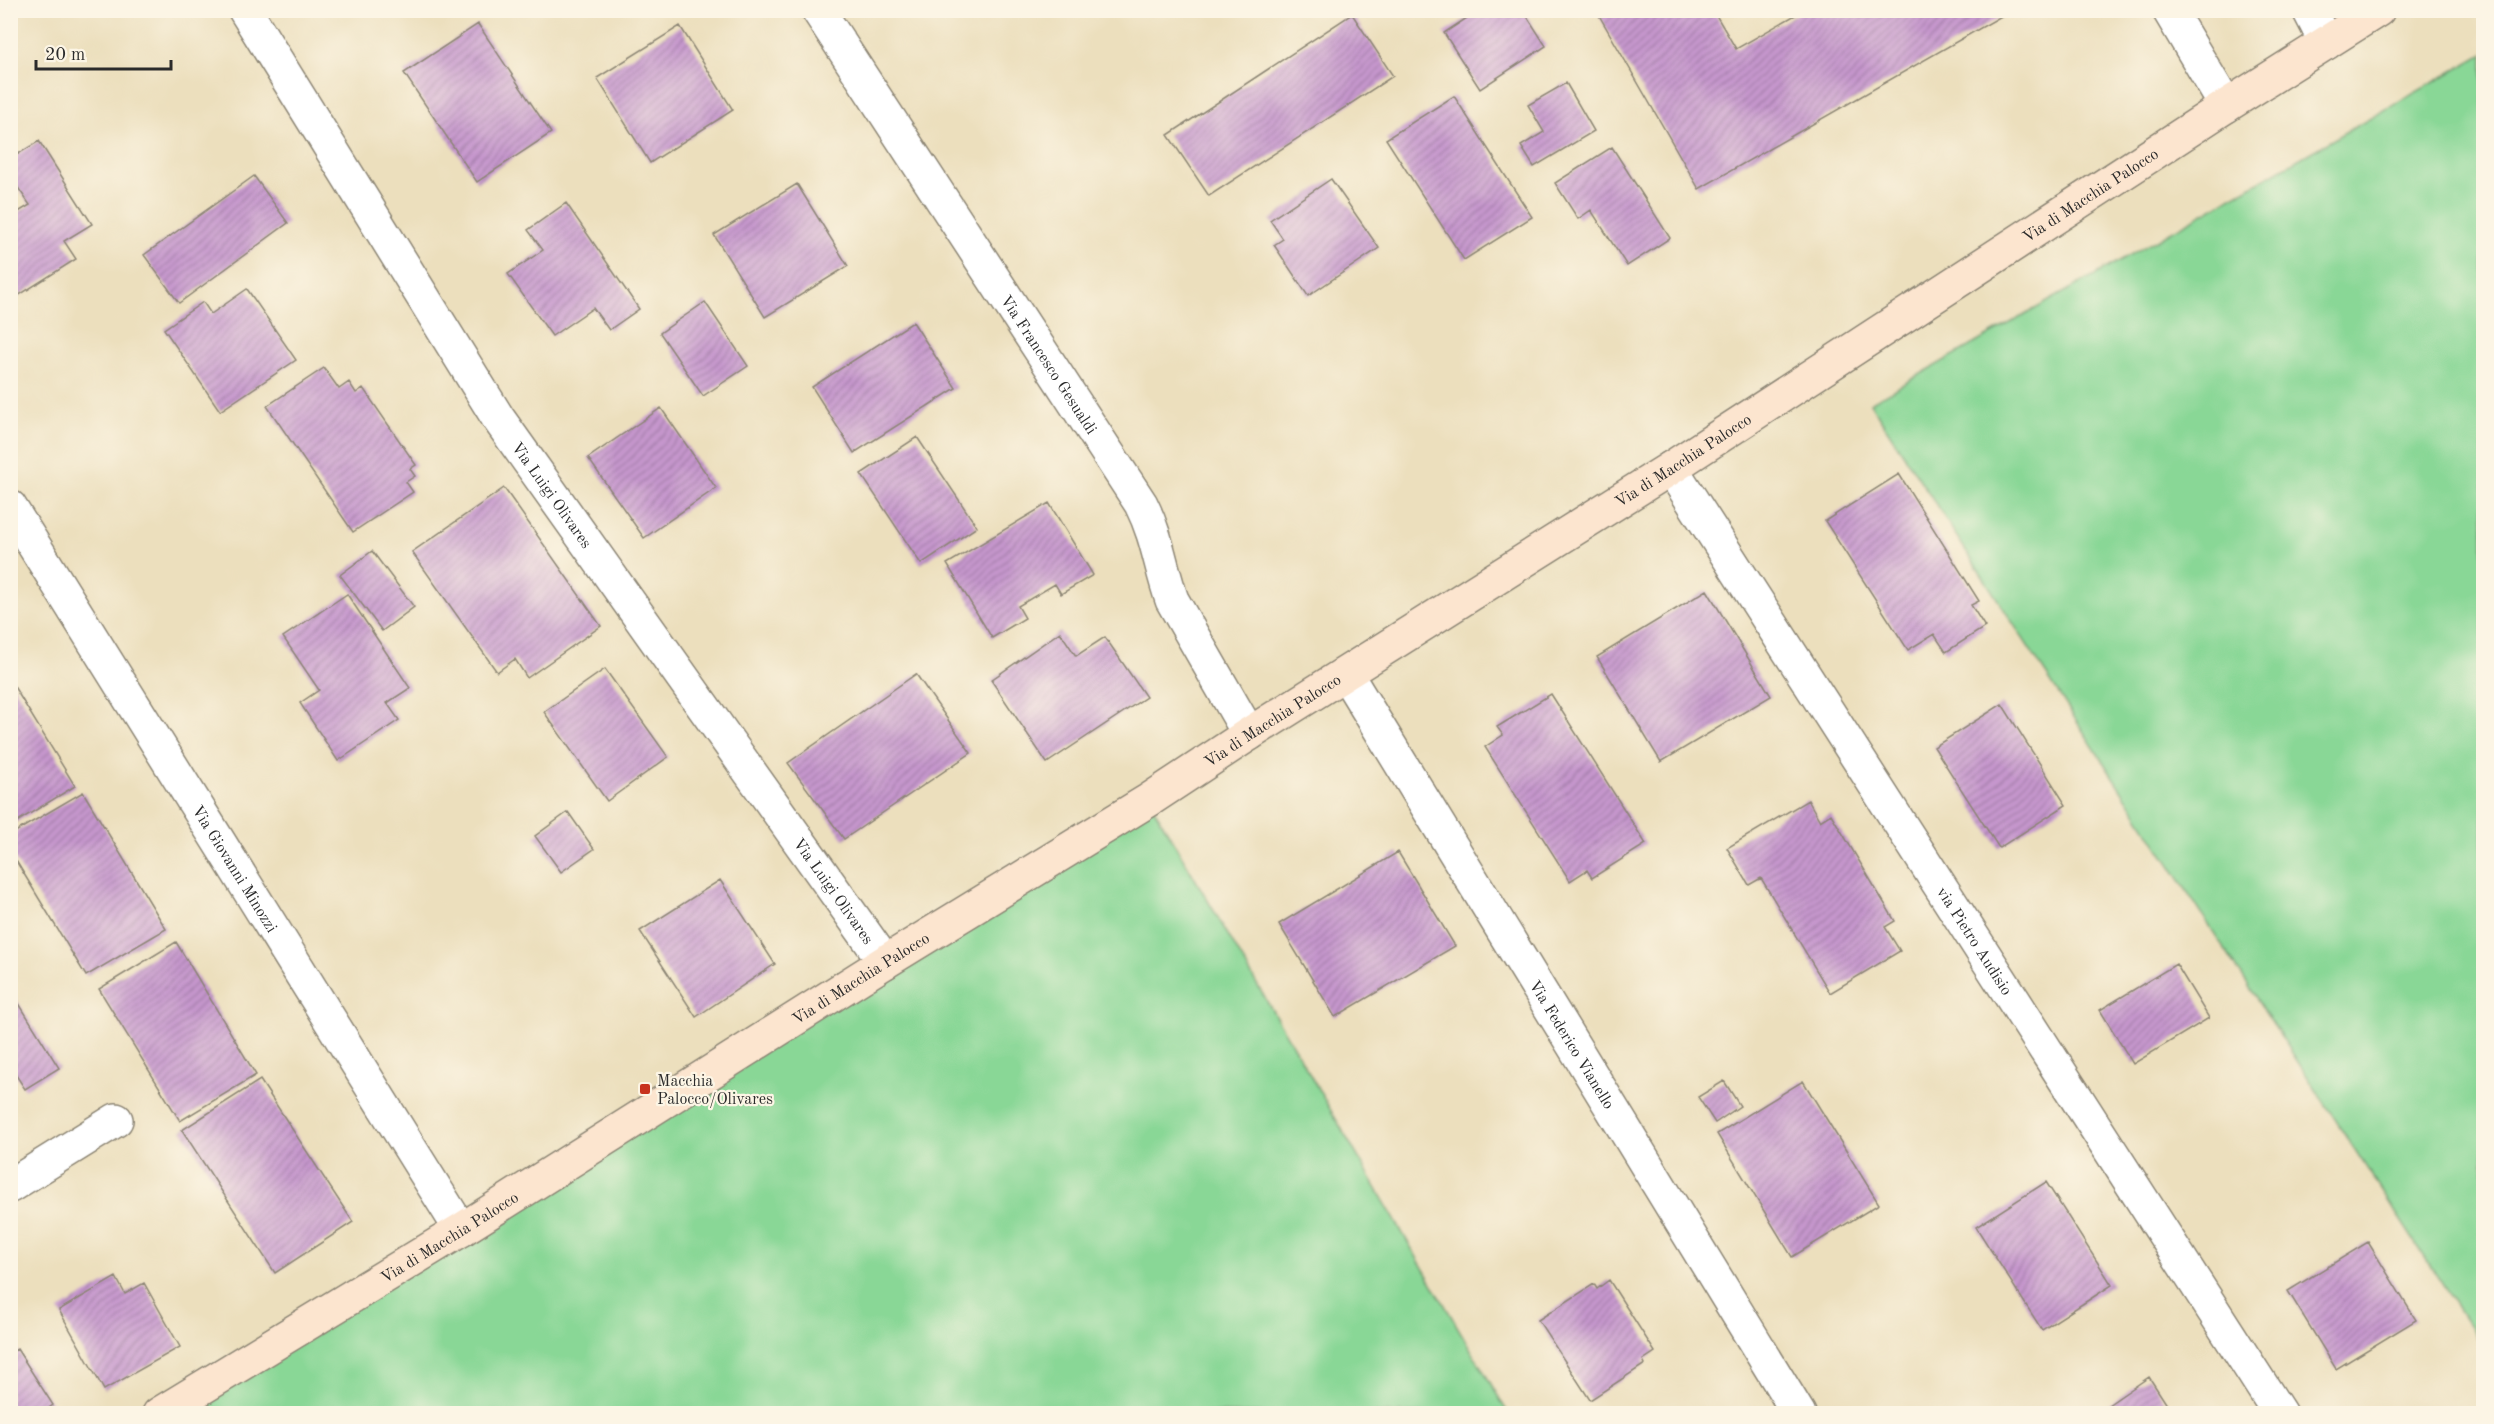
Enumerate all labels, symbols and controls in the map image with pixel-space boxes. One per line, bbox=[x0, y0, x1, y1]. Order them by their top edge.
scale bar bbox=[36, 33, 171, 71]
text: 20 m bbox=[45, 46, 85, 64]
street label: Via di Macchia Palocco bbox=[2020, 146, 2162, 246]
street label: Via Francesco Gesualdi bbox=[997, 293, 1099, 437]
street label: Via di Macchia Palocco bbox=[1613, 412, 1755, 511]
street label: Via Luigi Olivares bbox=[508, 440, 594, 552]
street label: Via di Macchia Palocco bbox=[1202, 672, 1344, 771]
street label: Via Giovanni Minozzi bbox=[188, 803, 279, 936]
street label: Via Luigi Olivares bbox=[789, 836, 876, 948]
street label: via Pietro Audisio bbox=[1933, 885, 2014, 999]
street label: Via di Macchia Palocco bbox=[790, 931, 933, 1028]
street label: Via Federico Vianello bbox=[1525, 978, 1616, 1113]
place label: Macchia Palocco/Olivares bbox=[657, 1074, 773, 1108]
marker: Macchia Palocco/Olivares bbox=[638, 1082, 652, 1096]
street label: Via di Macchia Palocco bbox=[379, 1190, 522, 1287]

